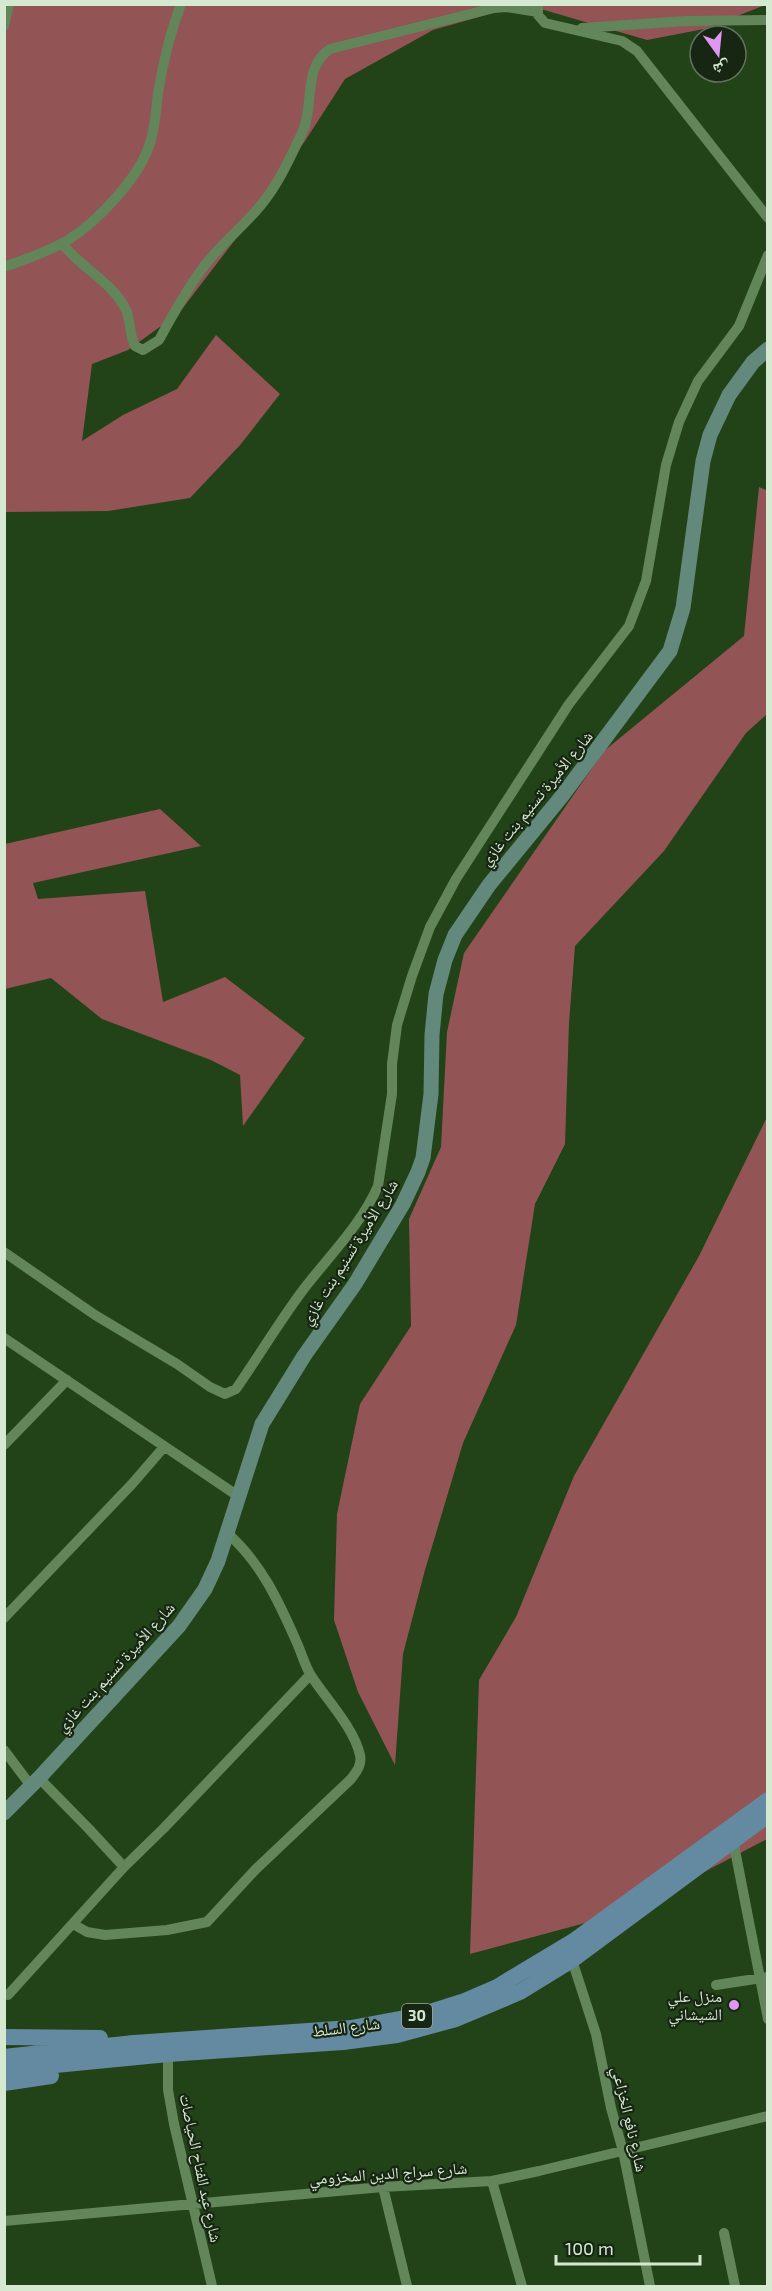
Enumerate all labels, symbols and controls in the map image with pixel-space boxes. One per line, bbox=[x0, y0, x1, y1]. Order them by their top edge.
north arrow bbox=[688, 24, 748, 84]
text: ش bbox=[711, 57, 733, 80]
street label: شارع الأميرة تسنيم بنت غازي bbox=[475, 726, 599, 872]
street label: شارع الأميرة تسنيم بنت غازي bbox=[296, 1175, 405, 1330]
street label: شارع الأميرة تسنيم بنت غازي bbox=[51, 1598, 181, 1738]
place label: منزل علي الشيشاني bbox=[667, 1986, 722, 2027]
marker: منزل علي الشيشاني bbox=[727, 1998, 741, 2012]
road number: 30 bbox=[402, 2004, 432, 2028]
street label: شارع السلط bbox=[311, 2013, 381, 2042]
street label: شارع نافع الخزاعي bbox=[605, 2064, 652, 2174]
street label: شارع عبد الفتاح الحياصات bbox=[174, 2092, 227, 2244]
street label: شارع سراج الدين المخزومي bbox=[308, 2157, 468, 2192]
scale bar bbox=[556, 2228, 700, 2266]
text: 100 m bbox=[565, 2237, 614, 2259]

